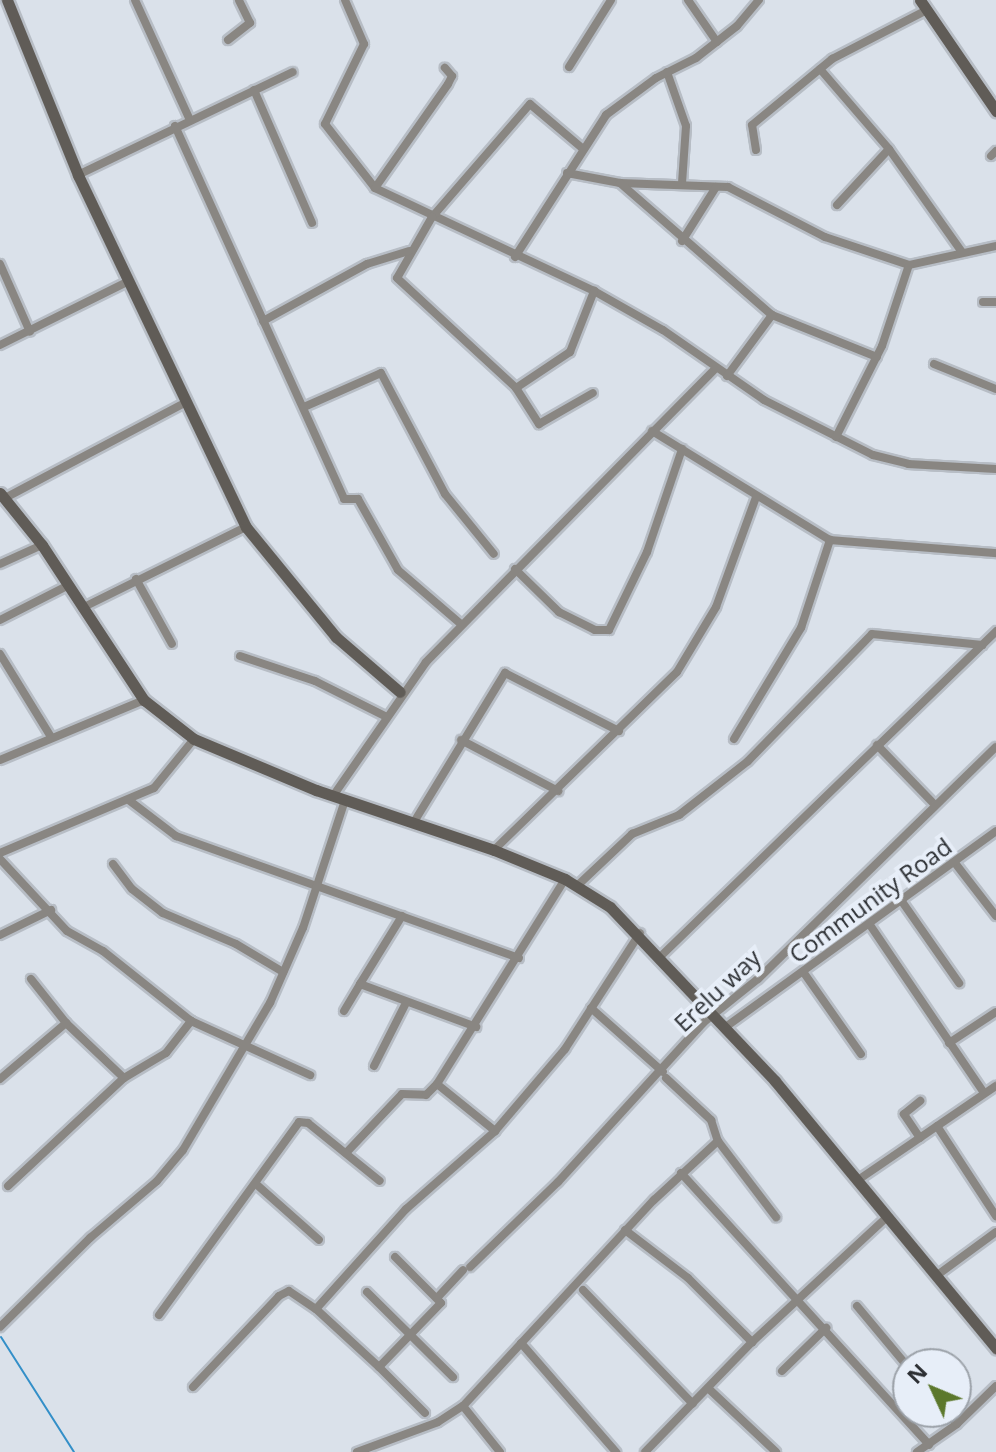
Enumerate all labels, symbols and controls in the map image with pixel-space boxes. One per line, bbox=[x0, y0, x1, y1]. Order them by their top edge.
street label: Community Road bbox=[783, 831, 957, 969]
street label: Erelu way bbox=[668, 943, 766, 1037]
north arrow bbox=[892, 1348, 972, 1428]
text: N bbox=[899, 1356, 933, 1390]

